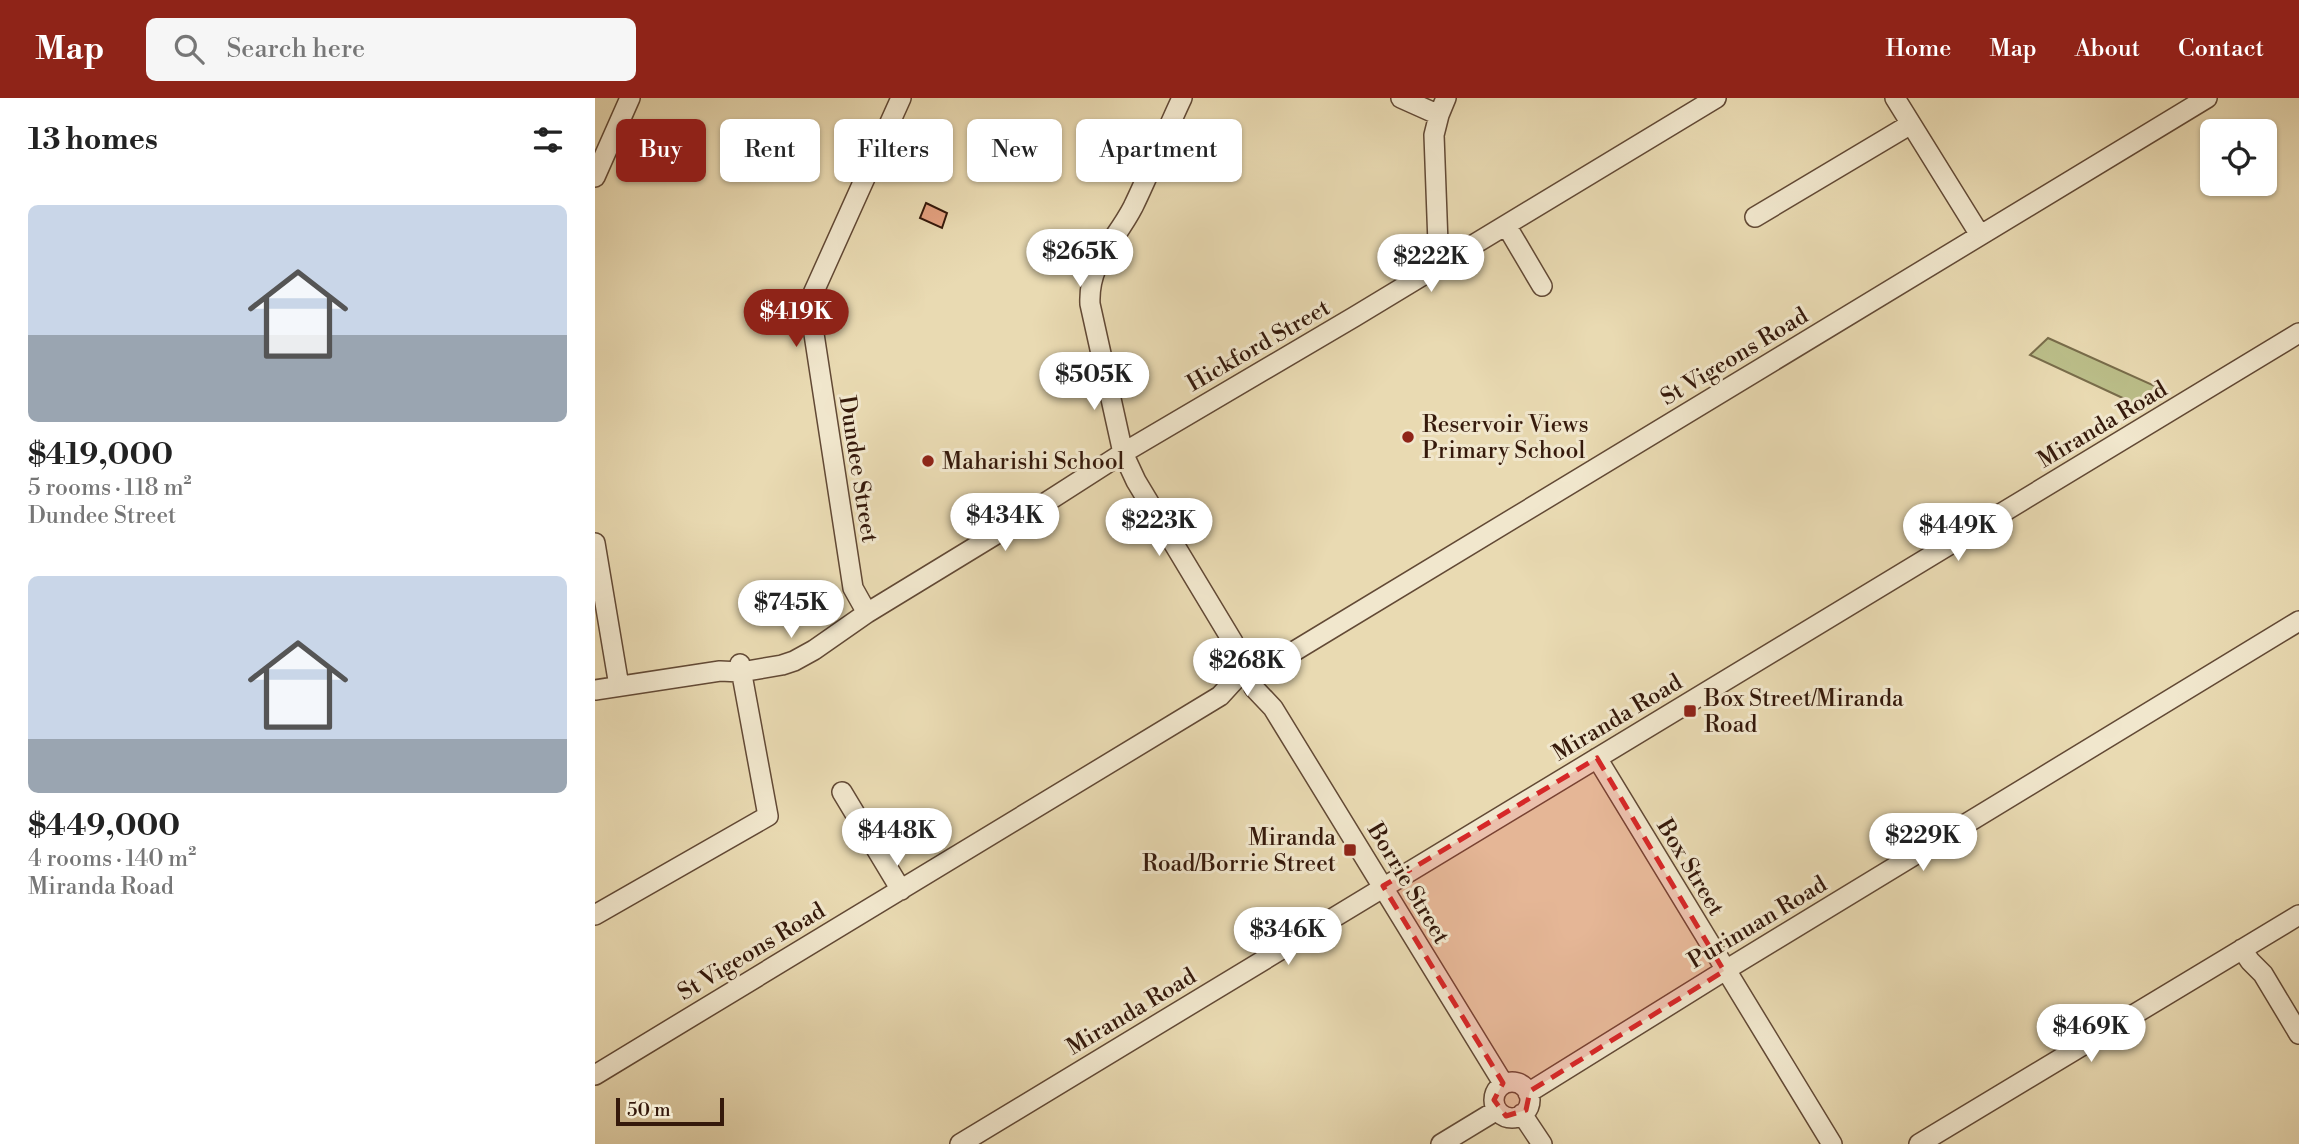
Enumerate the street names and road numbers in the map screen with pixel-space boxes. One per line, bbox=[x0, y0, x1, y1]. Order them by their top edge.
street label: Hickford Street bbox=[1182, 294, 1335, 398]
street label: St Vigeons Road bbox=[1656, 302, 1813, 412]
street label: Miranda Road bbox=[2033, 375, 2172, 474]
street label: Dundee Street bbox=[833, 394, 883, 545]
street label: Miranda Road bbox=[1548, 668, 1687, 767]
street label: Box Street bbox=[1650, 813, 1730, 921]
street label: Borrie Street bbox=[1361, 817, 1455, 949]
street label: Purinuan Road bbox=[1683, 870, 1832, 975]
street label: St Vigeons Road bbox=[673, 897, 830, 1007]
street label: Miranda Road bbox=[1062, 962, 1201, 1061]

